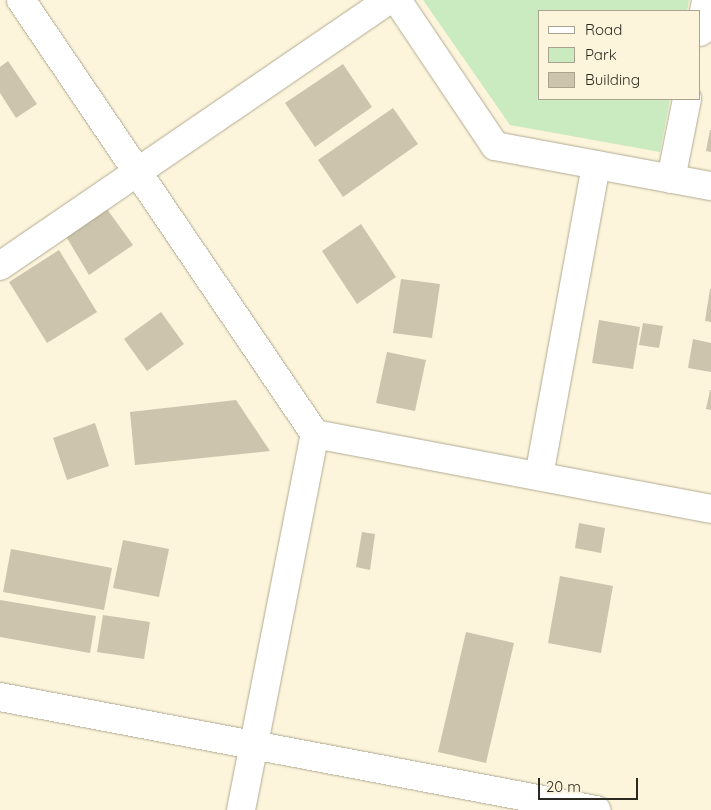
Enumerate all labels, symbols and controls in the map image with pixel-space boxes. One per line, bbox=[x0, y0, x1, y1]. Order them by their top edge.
legend bbox=[538, 10, 701, 100]
text: Road bbox=[585, 20, 622, 39]
text: Park bbox=[585, 45, 617, 64]
text: Building bbox=[585, 70, 640, 89]
scale bar bbox=[541, 768, 641, 800]
text: 20 m bbox=[546, 777, 581, 796]

